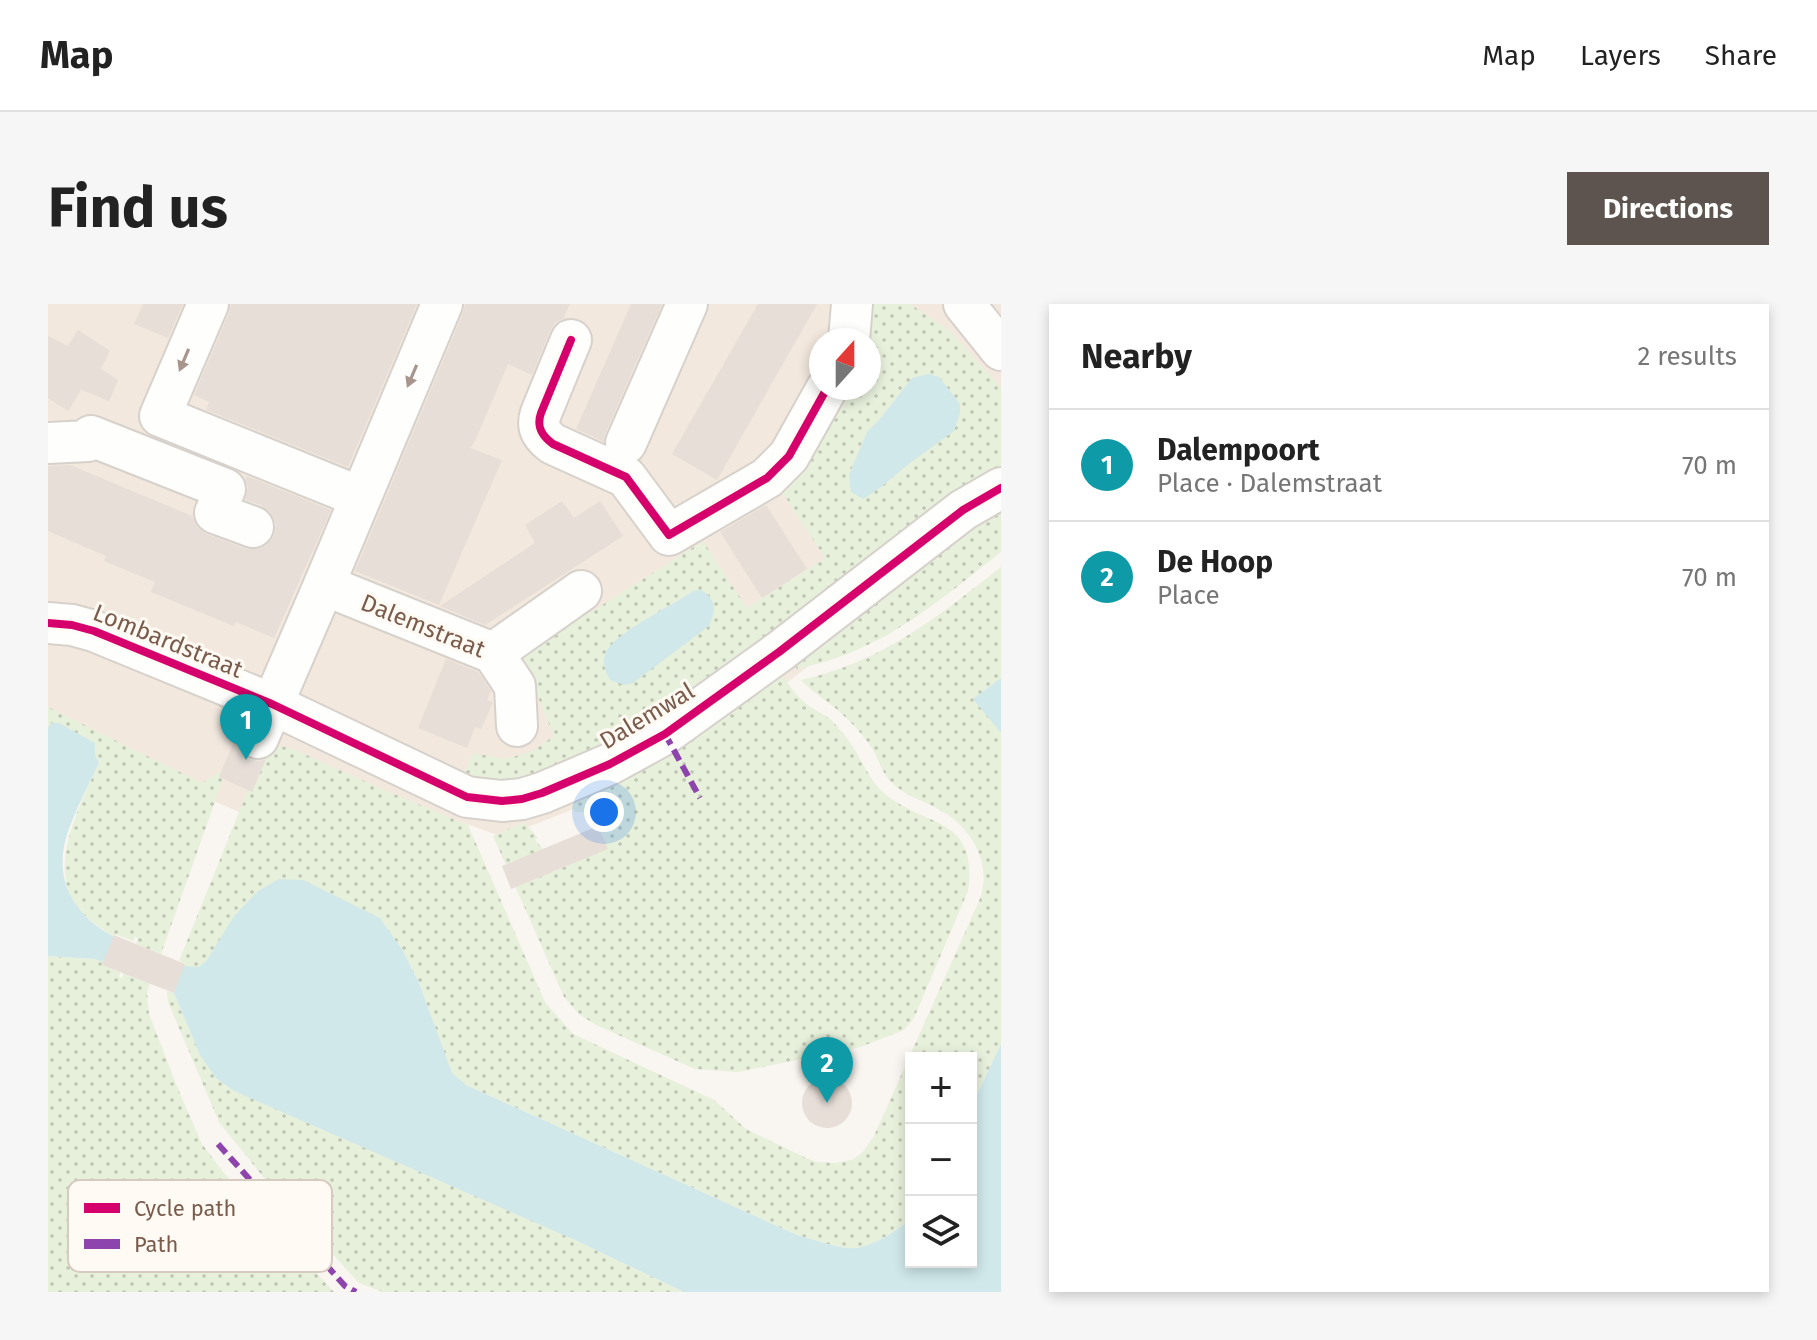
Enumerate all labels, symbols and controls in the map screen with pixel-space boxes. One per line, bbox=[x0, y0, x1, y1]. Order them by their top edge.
text: Map bbox=[40, 32, 113, 78]
text: Map bbox=[1482, 39, 1536, 72]
text: Layers bbox=[1580, 39, 1661, 72]
text: Share bbox=[1705, 39, 1777, 72]
button: Directions bbox=[1567, 172, 1769, 245]
text: Find us bbox=[48, 175, 228, 242]
north arrow bbox=[809, 328, 881, 400]
text: Nearby bbox=[1081, 336, 1192, 377]
text: 2 results bbox=[1637, 341, 1737, 372]
one-way arrow bbox=[178, 348, 191, 372]
one-way arrow bbox=[405, 364, 418, 388]
text: Dalempoort bbox=[1157, 432, 1320, 468]
text: 1 bbox=[1101, 450, 1113, 481]
text: 70 m bbox=[1682, 450, 1737, 481]
text: Place · Dalemstraat bbox=[1157, 468, 1382, 499]
text: De Hoop bbox=[1157, 544, 1273, 580]
text: 2 bbox=[1100, 562, 1114, 593]
text: 70 m bbox=[1682, 562, 1737, 593]
text: Place bbox=[1157, 580, 1220, 611]
street label: Dalemstraat bbox=[357, 588, 490, 664]
street label: Lombardstraat bbox=[89, 598, 247, 684]
street label: Dalemwal bbox=[595, 677, 699, 755]
pin: 1 bbox=[220, 694, 272, 760]
your location bbox=[584, 792, 624, 832]
pin: 2 bbox=[801, 1037, 853, 1103]
map controls bbox=[905, 1052, 977, 1268]
button: + bbox=[905, 1052, 977, 1124]
button: − bbox=[905, 1124, 977, 1196]
legend bbox=[68, 1180, 332, 1272]
text: Cycle path bbox=[134, 1195, 236, 1222]
button: layers bbox=[905, 1196, 977, 1268]
text: Path bbox=[134, 1231, 178, 1258]

